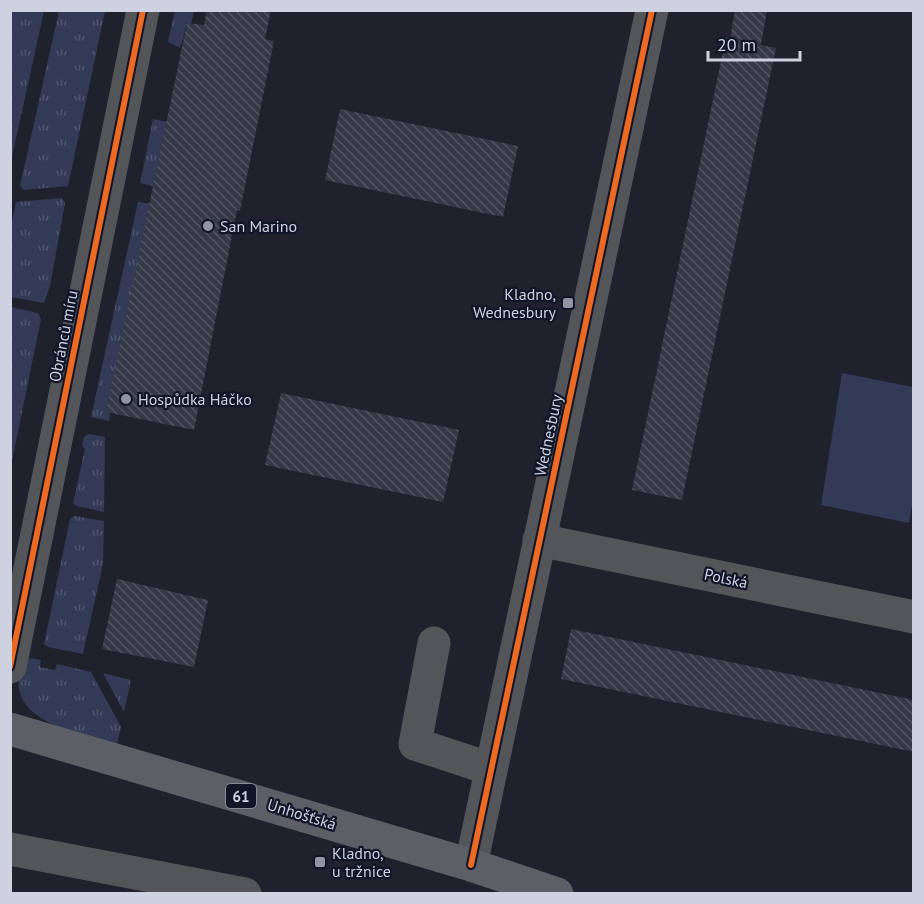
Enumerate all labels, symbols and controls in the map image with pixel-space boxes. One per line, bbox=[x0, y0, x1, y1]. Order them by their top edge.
scale bar bbox=[708, 24, 800, 62]
text: 20 m bbox=[717, 33, 756, 56]
place label: San Marino bbox=[220, 216, 297, 236]
marker: San Marino bbox=[201, 219, 215, 233]
place label: Kladno, Wednesbury bbox=[473, 284, 557, 322]
street label: Obránců míru bbox=[44, 288, 82, 384]
marker: Kladno, Wednesbury bbox=[561, 296, 575, 310]
place label: Hospůdka Háčko bbox=[138, 389, 252, 409]
marker: Hospůdka Háčko bbox=[119, 392, 133, 406]
street label: Wednesbury bbox=[530, 392, 567, 478]
street label: Polská bbox=[702, 564, 750, 592]
road number: 61 bbox=[226, 784, 256, 808]
street label: Unhošťská bbox=[265, 794, 339, 834]
place label: Kladno, u tržnice bbox=[332, 843, 391, 881]
marker: Kladno, u tržnice bbox=[313, 855, 327, 869]

